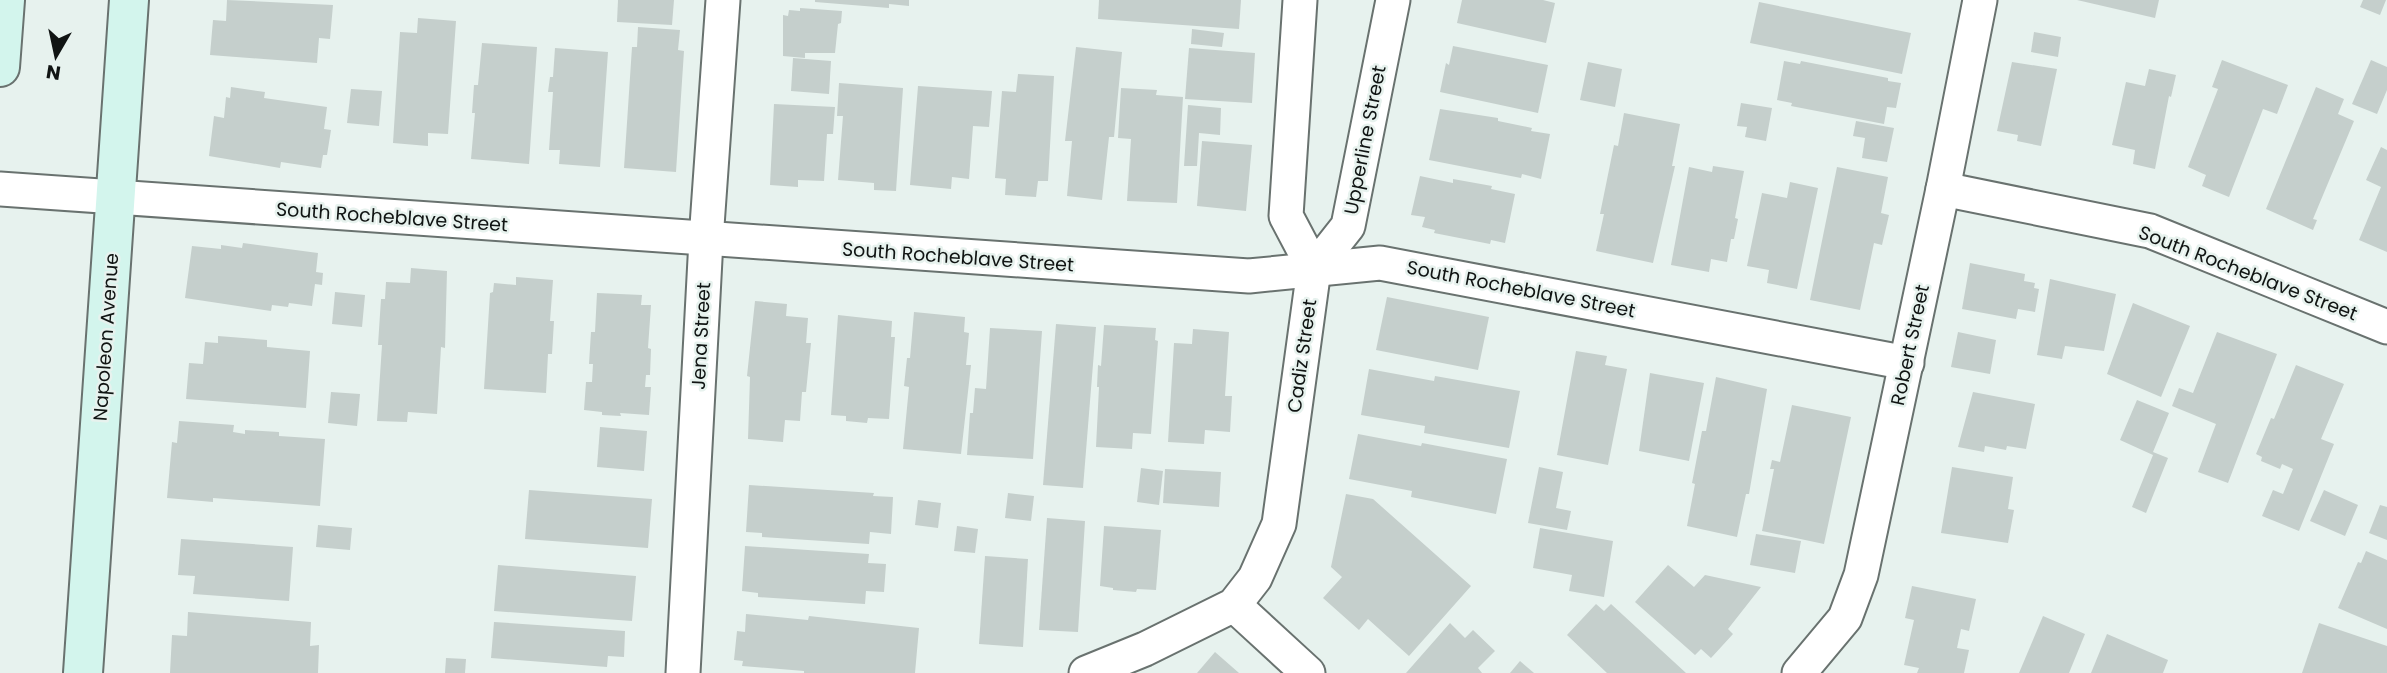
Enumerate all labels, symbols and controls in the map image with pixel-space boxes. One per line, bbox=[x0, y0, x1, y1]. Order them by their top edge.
north arrow bbox=[21, 21, 91, 91]
text: N bbox=[44, 58, 63, 87]
street label: Upperline Street bbox=[1337, 63, 1393, 217]
street label: South Rocheblave Street bbox=[275, 195, 509, 239]
street label: South Rocheblave Street bbox=[2135, 219, 2361, 327]
street label: South Rocheblave Street bbox=[841, 235, 1075, 279]
street label: Napoleon Avenue bbox=[87, 252, 125, 422]
street label: South Rocheblave Street bbox=[1404, 254, 1638, 324]
street label: Jena Street bbox=[685, 282, 717, 390]
street label: Robert Street bbox=[1884, 282, 1936, 408]
street label: Cadiz Street bbox=[1281, 297, 1323, 415]

